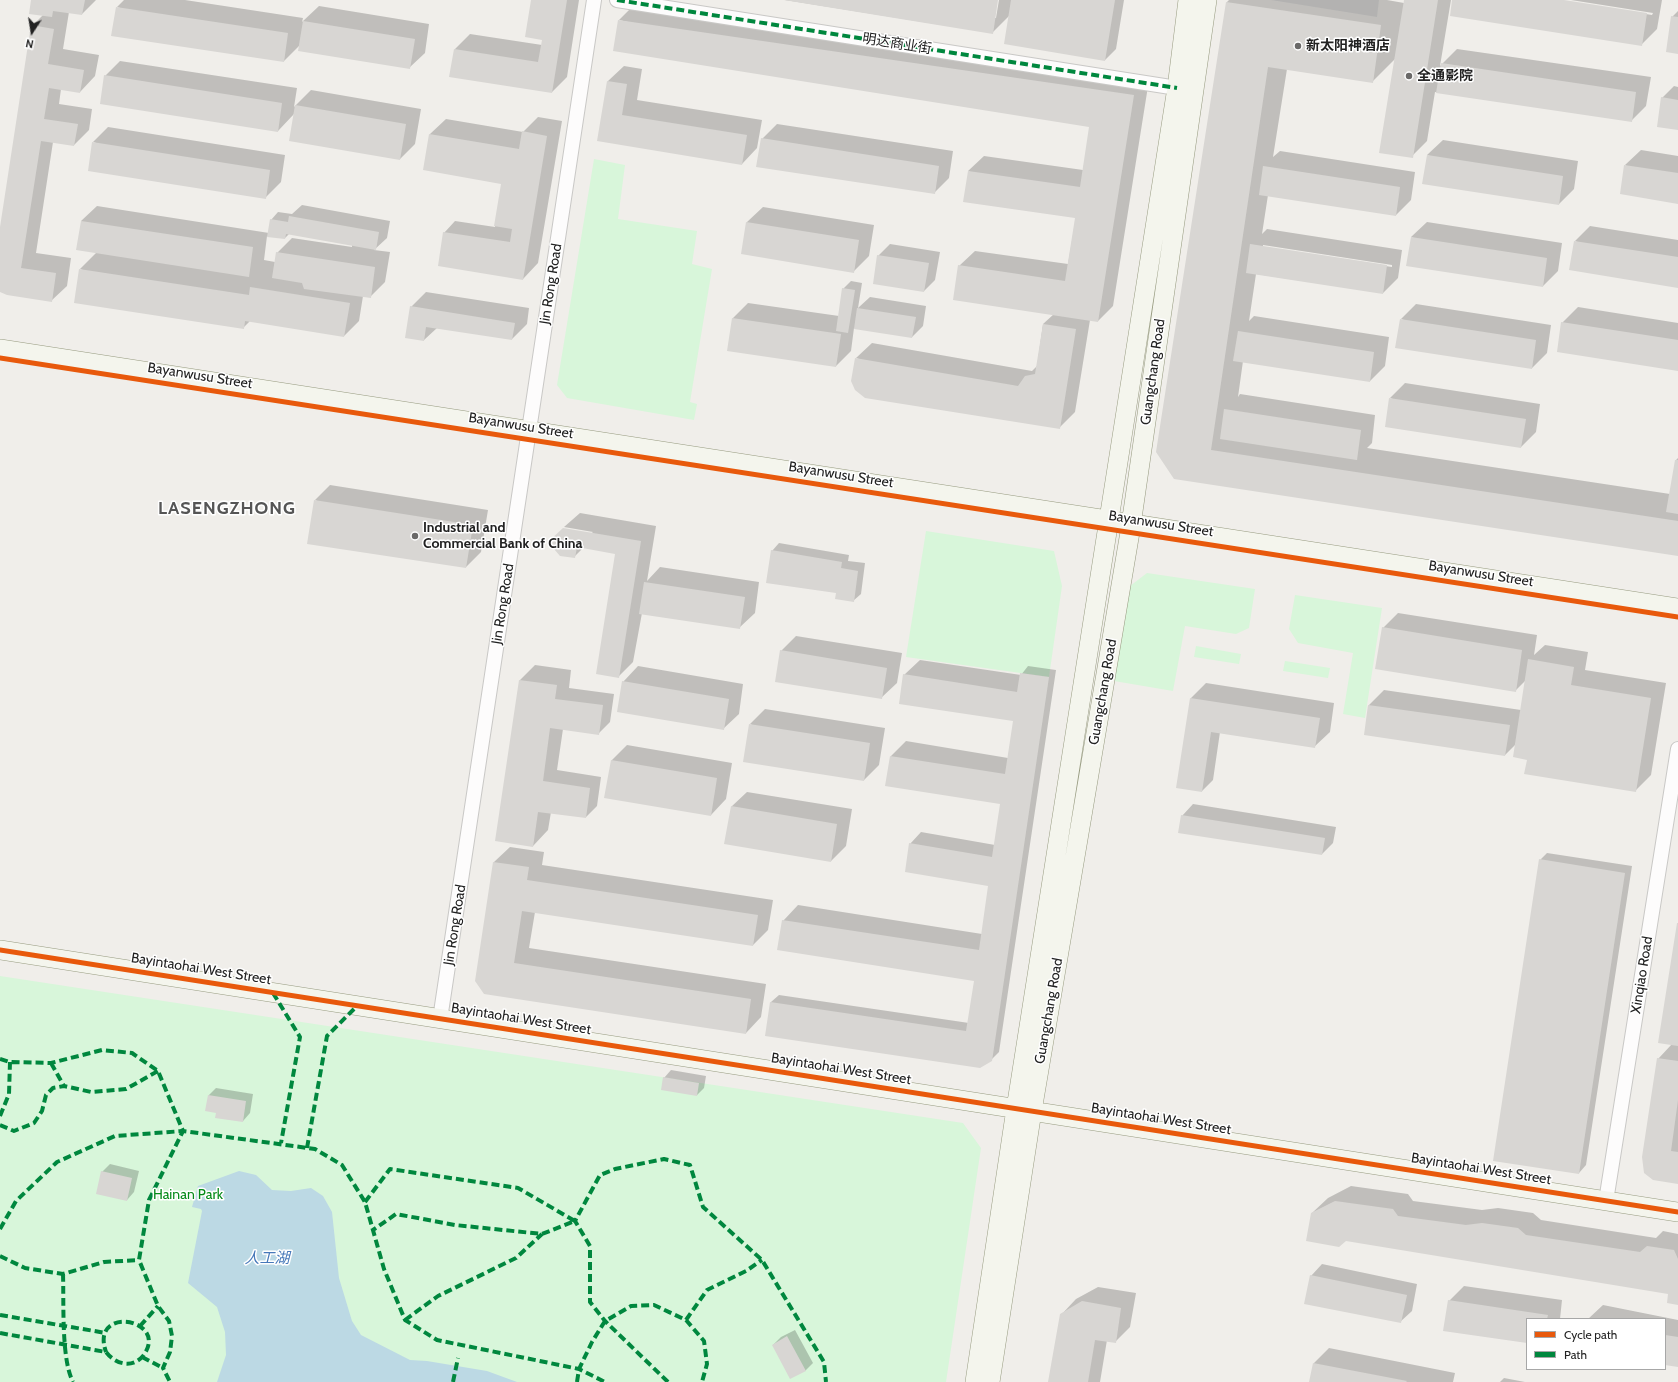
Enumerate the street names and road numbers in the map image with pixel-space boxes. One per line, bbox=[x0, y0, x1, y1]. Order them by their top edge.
street label: 明达商业街 bbox=[861, 30, 933, 58]
street label: Jin Rong Road bbox=[536, 242, 566, 326]
street label: Guangchang Road bbox=[1137, 318, 1169, 426]
street label: Bayanwusu Street bbox=[146, 359, 254, 393]
street label: Bayanwusu Street bbox=[467, 409, 575, 443]
street label: Bayanwusu Street bbox=[787, 458, 895, 492]
street label: Bayanwusu Street bbox=[1107, 507, 1215, 541]
street label: Bayanwusu Street bbox=[1427, 557, 1535, 591]
street label: Jin Rong Road bbox=[488, 562, 518, 646]
street label: Guangchang Road bbox=[1085, 638, 1121, 746]
street label: Jin Rong Road bbox=[440, 883, 470, 967]
street label: Xinqiao Road bbox=[1628, 935, 1656, 1015]
street label: Bayintaohai West Street bbox=[130, 950, 272, 988]
street label: Guangchang Road bbox=[1031, 957, 1067, 1065]
street label: Bayintaohai West Street bbox=[450, 1000, 592, 1038]
street label: Bayintaohai West Street bbox=[770, 1050, 912, 1088]
street label: Bayintaohai West Street bbox=[1090, 1100, 1232, 1138]
street label: Bayintaohai West Street bbox=[1410, 1150, 1552, 1188]

